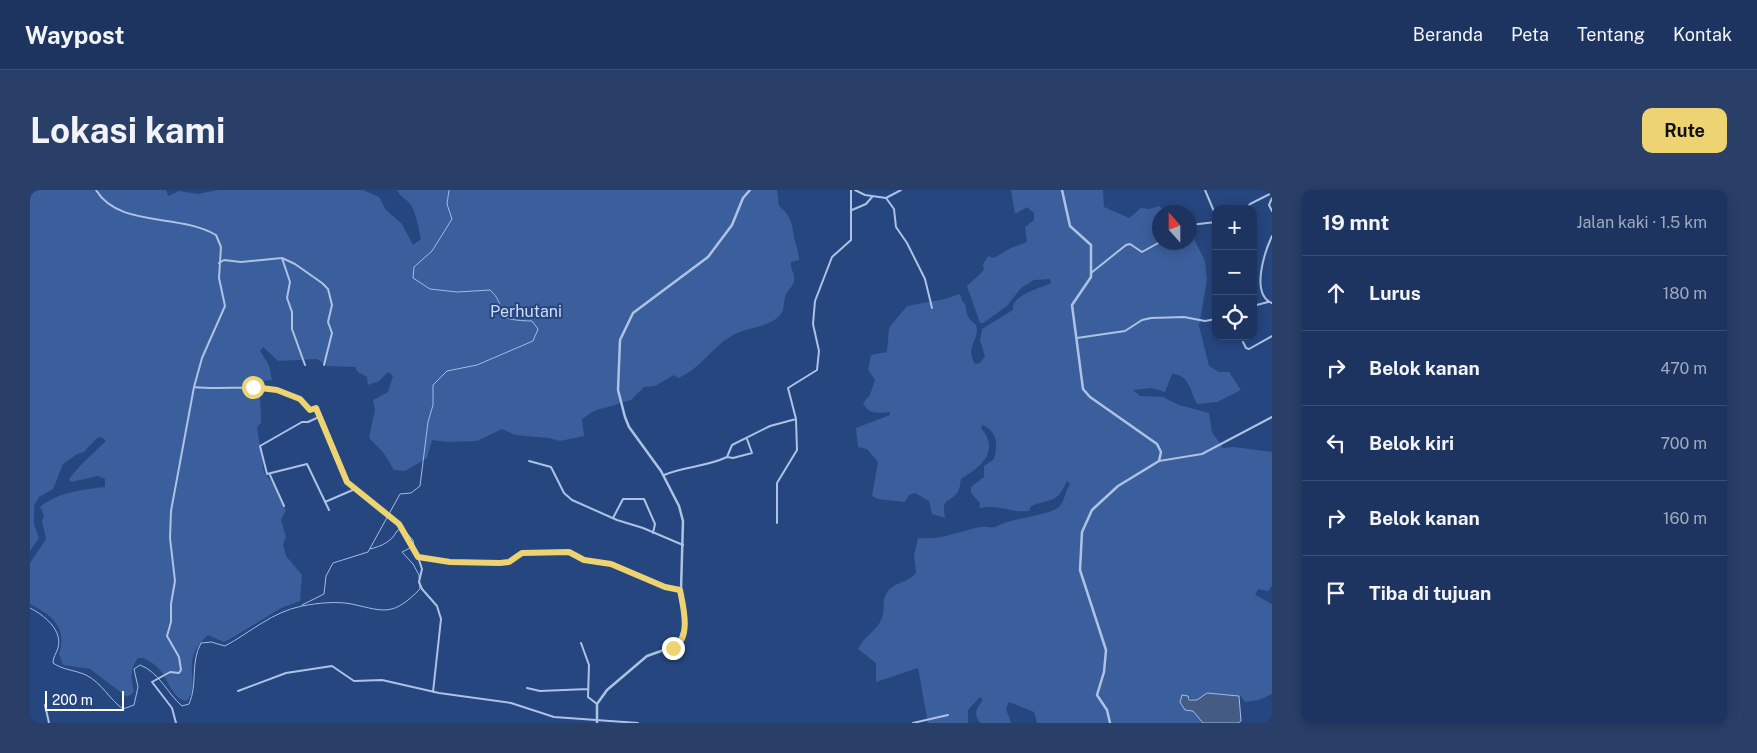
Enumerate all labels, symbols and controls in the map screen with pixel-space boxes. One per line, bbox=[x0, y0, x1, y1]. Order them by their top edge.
text: Waypost bbox=[25, 21, 125, 49]
text: Beranda bbox=[1413, 24, 1483, 45]
text: Peta bbox=[1511, 24, 1549, 45]
text: Tentang bbox=[1577, 24, 1645, 45]
text: Kontak bbox=[1673, 24, 1732, 45]
button: Rute bbox=[1642, 108, 1727, 153]
text: Lokasi kami bbox=[30, 110, 225, 151]
north arrow bbox=[1152, 205, 1197, 250]
map controls bbox=[1212, 205, 1257, 340]
button: + bbox=[1212, 205, 1257, 250]
text: 19 mnt bbox=[1322, 210, 1389, 235]
text: Jalan kaki · 1.5 km bbox=[1576, 213, 1707, 232]
button: − bbox=[1212, 250, 1257, 295]
icon: ahead bbox=[1322, 279, 1350, 307]
text: Lurus bbox=[1369, 282, 1421, 304]
text: 180 m bbox=[1663, 284, 1707, 303]
button: locate bbox=[1212, 295, 1257, 340]
park label: Perhutani bbox=[490, 302, 562, 321]
icon: right bbox=[1322, 354, 1350, 382]
text: Belok kanan bbox=[1369, 357, 1480, 379]
text: 470 m bbox=[1660, 359, 1707, 378]
route start bbox=[242, 376, 265, 399]
icon: left bbox=[1322, 429, 1350, 457]
text: Belok kiri bbox=[1369, 432, 1454, 454]
text: 700 m bbox=[1661, 434, 1707, 453]
icon: right bbox=[1322, 504, 1350, 532]
text: Belok kanan bbox=[1369, 507, 1480, 529]
text: 160 m bbox=[1663, 509, 1707, 528]
icon: arrive bbox=[1322, 579, 1350, 607]
text: Tiba di tujuan bbox=[1369, 582, 1491, 604]
route end bbox=[662, 637, 685, 660]
scale bar bbox=[45, 688, 124, 711]
text: 200 m bbox=[52, 692, 93, 708]

